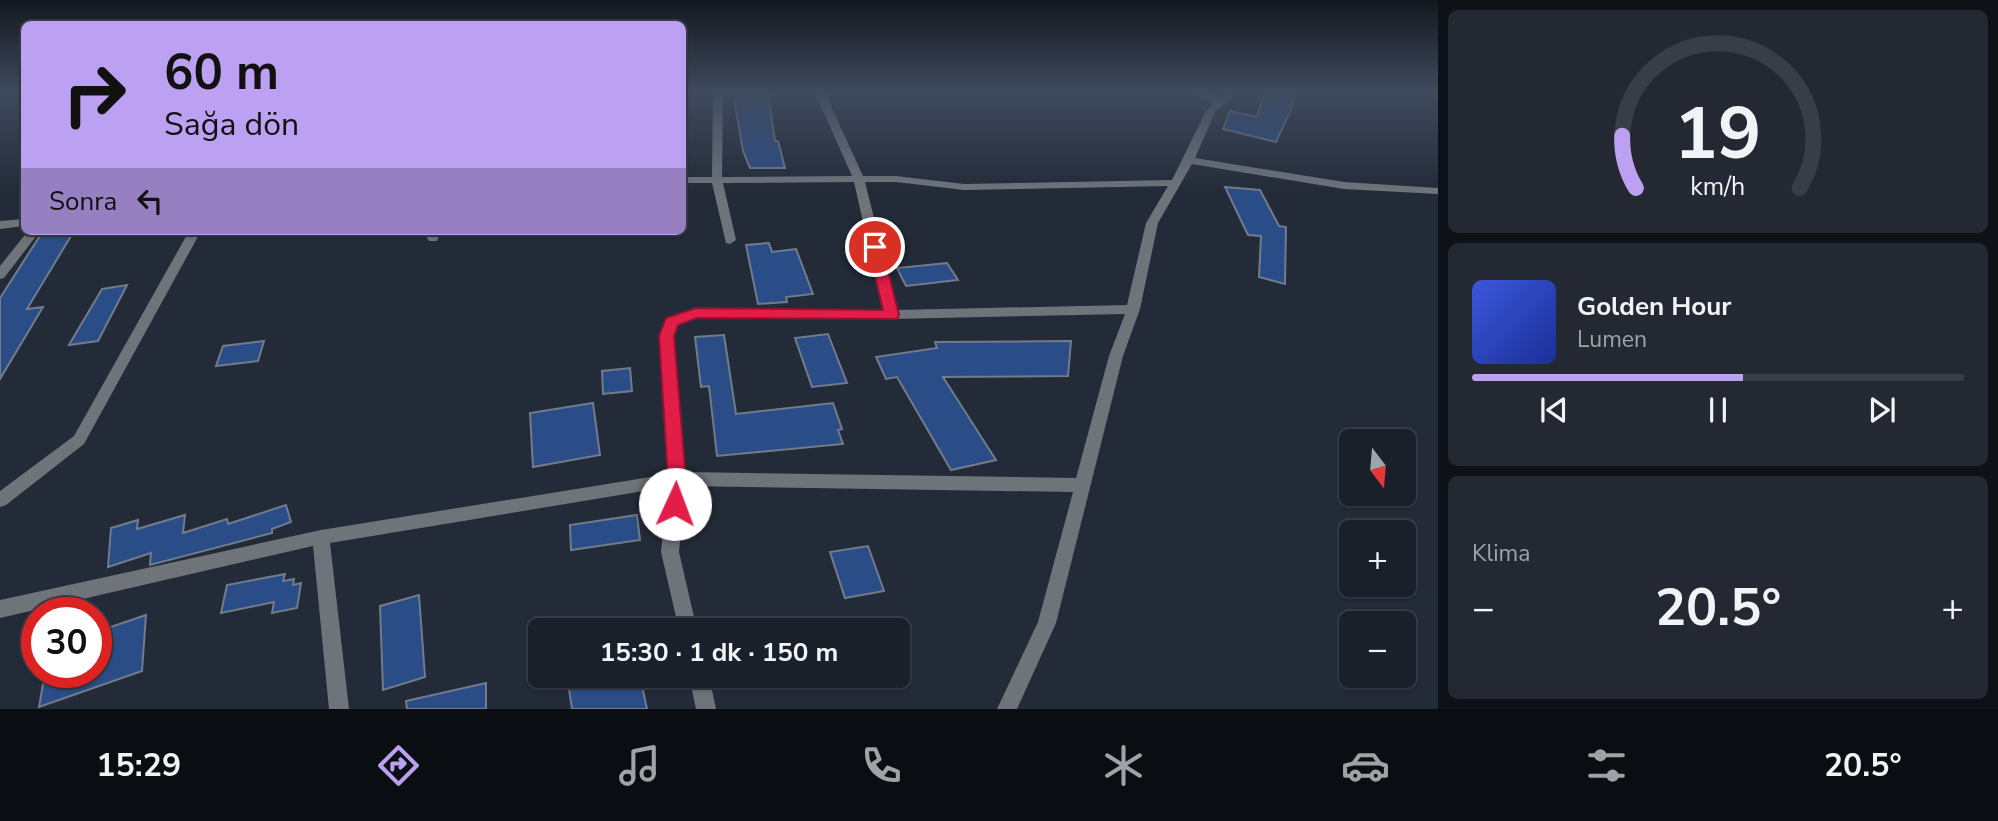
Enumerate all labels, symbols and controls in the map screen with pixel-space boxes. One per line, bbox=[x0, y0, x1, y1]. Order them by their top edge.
text: 60 m bbox=[164, 39, 279, 106]
icon: right bbox=[49, 49, 140, 140]
text: 19 bbox=[1674, 84, 1762, 184]
text: Sağa dön bbox=[164, 103, 299, 146]
text: km/h bbox=[1690, 169, 1746, 203]
icon: left bbox=[131, 182, 169, 220]
text: Sonra bbox=[49, 184, 117, 219]
pin bbox=[845, 217, 905, 277]
icon: arrive bbox=[856, 228, 894, 266]
text: Golden Hour bbox=[1577, 289, 1732, 324]
text: Lumen bbox=[1577, 324, 1647, 355]
icon: previous bbox=[1535, 391, 1573, 429]
icon: pause bbox=[1699, 391, 1737, 429]
icon: next bbox=[1863, 391, 1901, 429]
north arrow bbox=[1339, 429, 1416, 506]
map controls bbox=[1339, 429, 1416, 688]
position arrow bbox=[638, 467, 712, 541]
button: + bbox=[1339, 520, 1416, 597]
text: Klima bbox=[1472, 538, 1530, 569]
text: 20.5° bbox=[1655, 572, 1781, 643]
text: − bbox=[1472, 583, 1495, 634]
text: + bbox=[1941, 583, 1964, 634]
speed limit sign: 30 bbox=[21, 597, 112, 688]
button: − bbox=[1339, 611, 1416, 688]
text: 15:30 · 1 dk · 150 m bbox=[600, 635, 838, 670]
icon: directions bbox=[374, 741, 423, 790]
icon: music bbox=[615, 741, 664, 790]
icon: phone bbox=[857, 741, 906, 790]
icon: climate bbox=[1099, 741, 1148, 790]
icon: car bbox=[1341, 741, 1390, 790]
icon: filters bbox=[1582, 741, 1631, 790]
text: 15:29 bbox=[96, 744, 181, 787]
text: 20.5° bbox=[1824, 744, 1902, 787]

